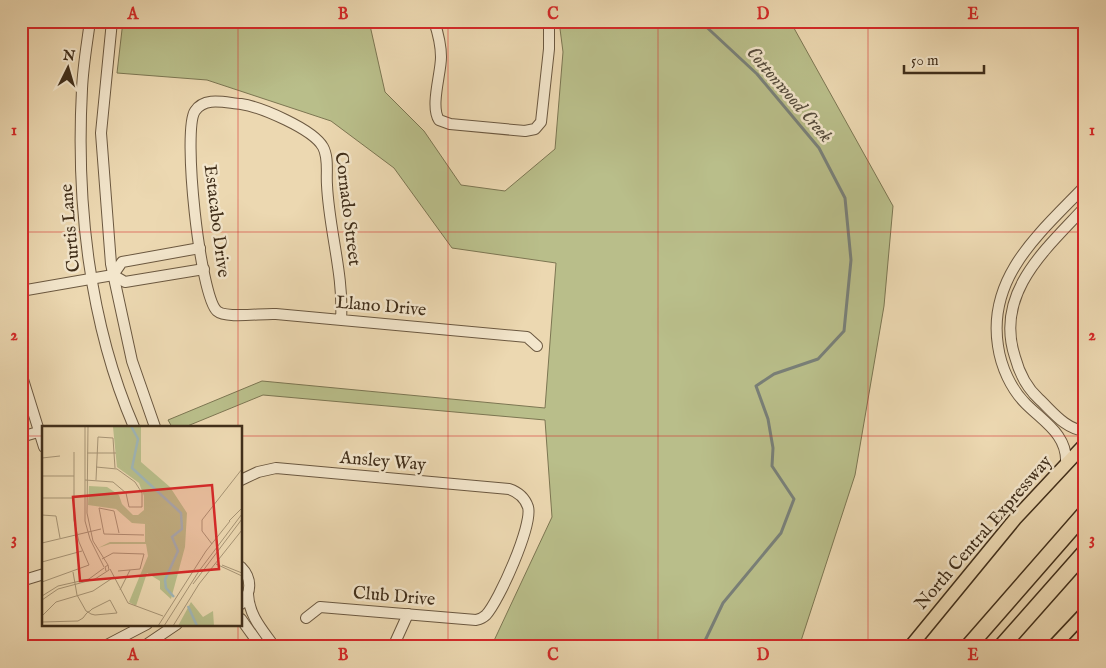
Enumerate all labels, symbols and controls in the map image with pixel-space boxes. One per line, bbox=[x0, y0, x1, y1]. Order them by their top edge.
text: A bbox=[127, 5, 140, 25]
text: B bbox=[338, 5, 349, 25]
text: C bbox=[547, 5, 559, 25]
text: D bbox=[757, 5, 770, 25]
text: E bbox=[967, 5, 979, 25]
north arrow bbox=[42, 42, 92, 92]
water label: Cottonwood Creek bbox=[741, 42, 838, 148]
scale bar bbox=[904, 42, 984, 74]
text: N bbox=[61, 46, 76, 66]
text: 50 m bbox=[911, 51, 939, 70]
text: 1 bbox=[11, 121, 17, 141]
text: 1 bbox=[1089, 121, 1095, 141]
street label: Cornado Street bbox=[329, 151, 365, 267]
street label: Estacabo Drive bbox=[198, 163, 234, 279]
street label: Curtis Lane bbox=[56, 183, 86, 273]
street label: Llano Drive bbox=[335, 292, 427, 322]
text: 2 bbox=[10, 326, 18, 346]
text: 2 bbox=[1088, 326, 1096, 346]
inset map bbox=[42, 426, 242, 626]
street label: Ansley Way bbox=[338, 447, 427, 477]
street label: North Central Expressway bbox=[910, 451, 1058, 615]
text: 3 bbox=[11, 530, 17, 550]
text: 3 bbox=[1089, 530, 1095, 550]
street label: Club Drive bbox=[352, 582, 436, 612]
text: A bbox=[127, 646, 140, 666]
text: B bbox=[338, 646, 349, 666]
text: C bbox=[547, 646, 559, 666]
text: D bbox=[757, 646, 770, 666]
text: E bbox=[967, 646, 979, 666]

